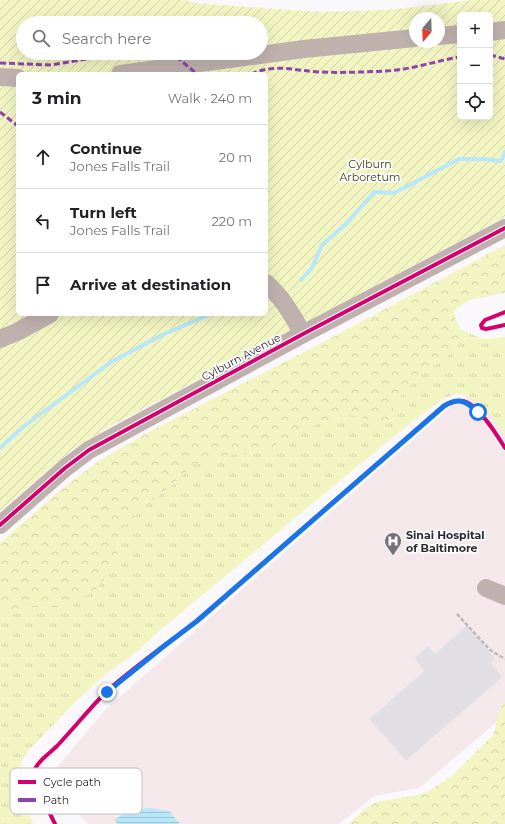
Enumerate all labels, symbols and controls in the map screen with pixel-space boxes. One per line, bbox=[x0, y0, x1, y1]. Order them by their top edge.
north arrow bbox=[409, 12, 445, 48]
map controls bbox=[457, 12, 493, 120]
button: + bbox=[457, 12, 493, 48]
search box bbox=[16, 16, 268, 60]
icon: search bbox=[30, 27, 52, 49]
text: Search here bbox=[62, 29, 151, 48]
button: − bbox=[457, 48, 493, 84]
button: locate bbox=[457, 84, 493, 120]
text: 3 min bbox=[32, 88, 82, 108]
text: Walk · 240 m bbox=[168, 90, 252, 106]
text: Continue bbox=[70, 139, 142, 158]
icon: ahead bbox=[32, 146, 54, 168]
text: 20 m bbox=[219, 149, 252, 165]
park label: Cylburn Arboretum bbox=[339, 157, 401, 184]
text: Jones Falls Trail bbox=[70, 158, 170, 174]
text: Turn left bbox=[70, 203, 137, 222]
icon: left bbox=[32, 210, 54, 232]
text: 220 m bbox=[211, 213, 252, 229]
text: Jones Falls Trail bbox=[70, 222, 170, 238]
icon: arrive bbox=[32, 274, 54, 296]
text: Arrive at destination bbox=[70, 275, 231, 294]
street label: Cylburn Avenue bbox=[199, 330, 283, 384]
route start bbox=[469, 403, 487, 421]
place label: Sinai Hospital of Baltimore bbox=[406, 528, 485, 555]
hospital icon: Sinai Hospital of Baltimore bbox=[383, 531, 403, 556]
route end bbox=[98, 683, 116, 701]
legend bbox=[10, 768, 142, 814]
text: Cycle path bbox=[43, 775, 101, 789]
text: Path bbox=[43, 793, 69, 807]

